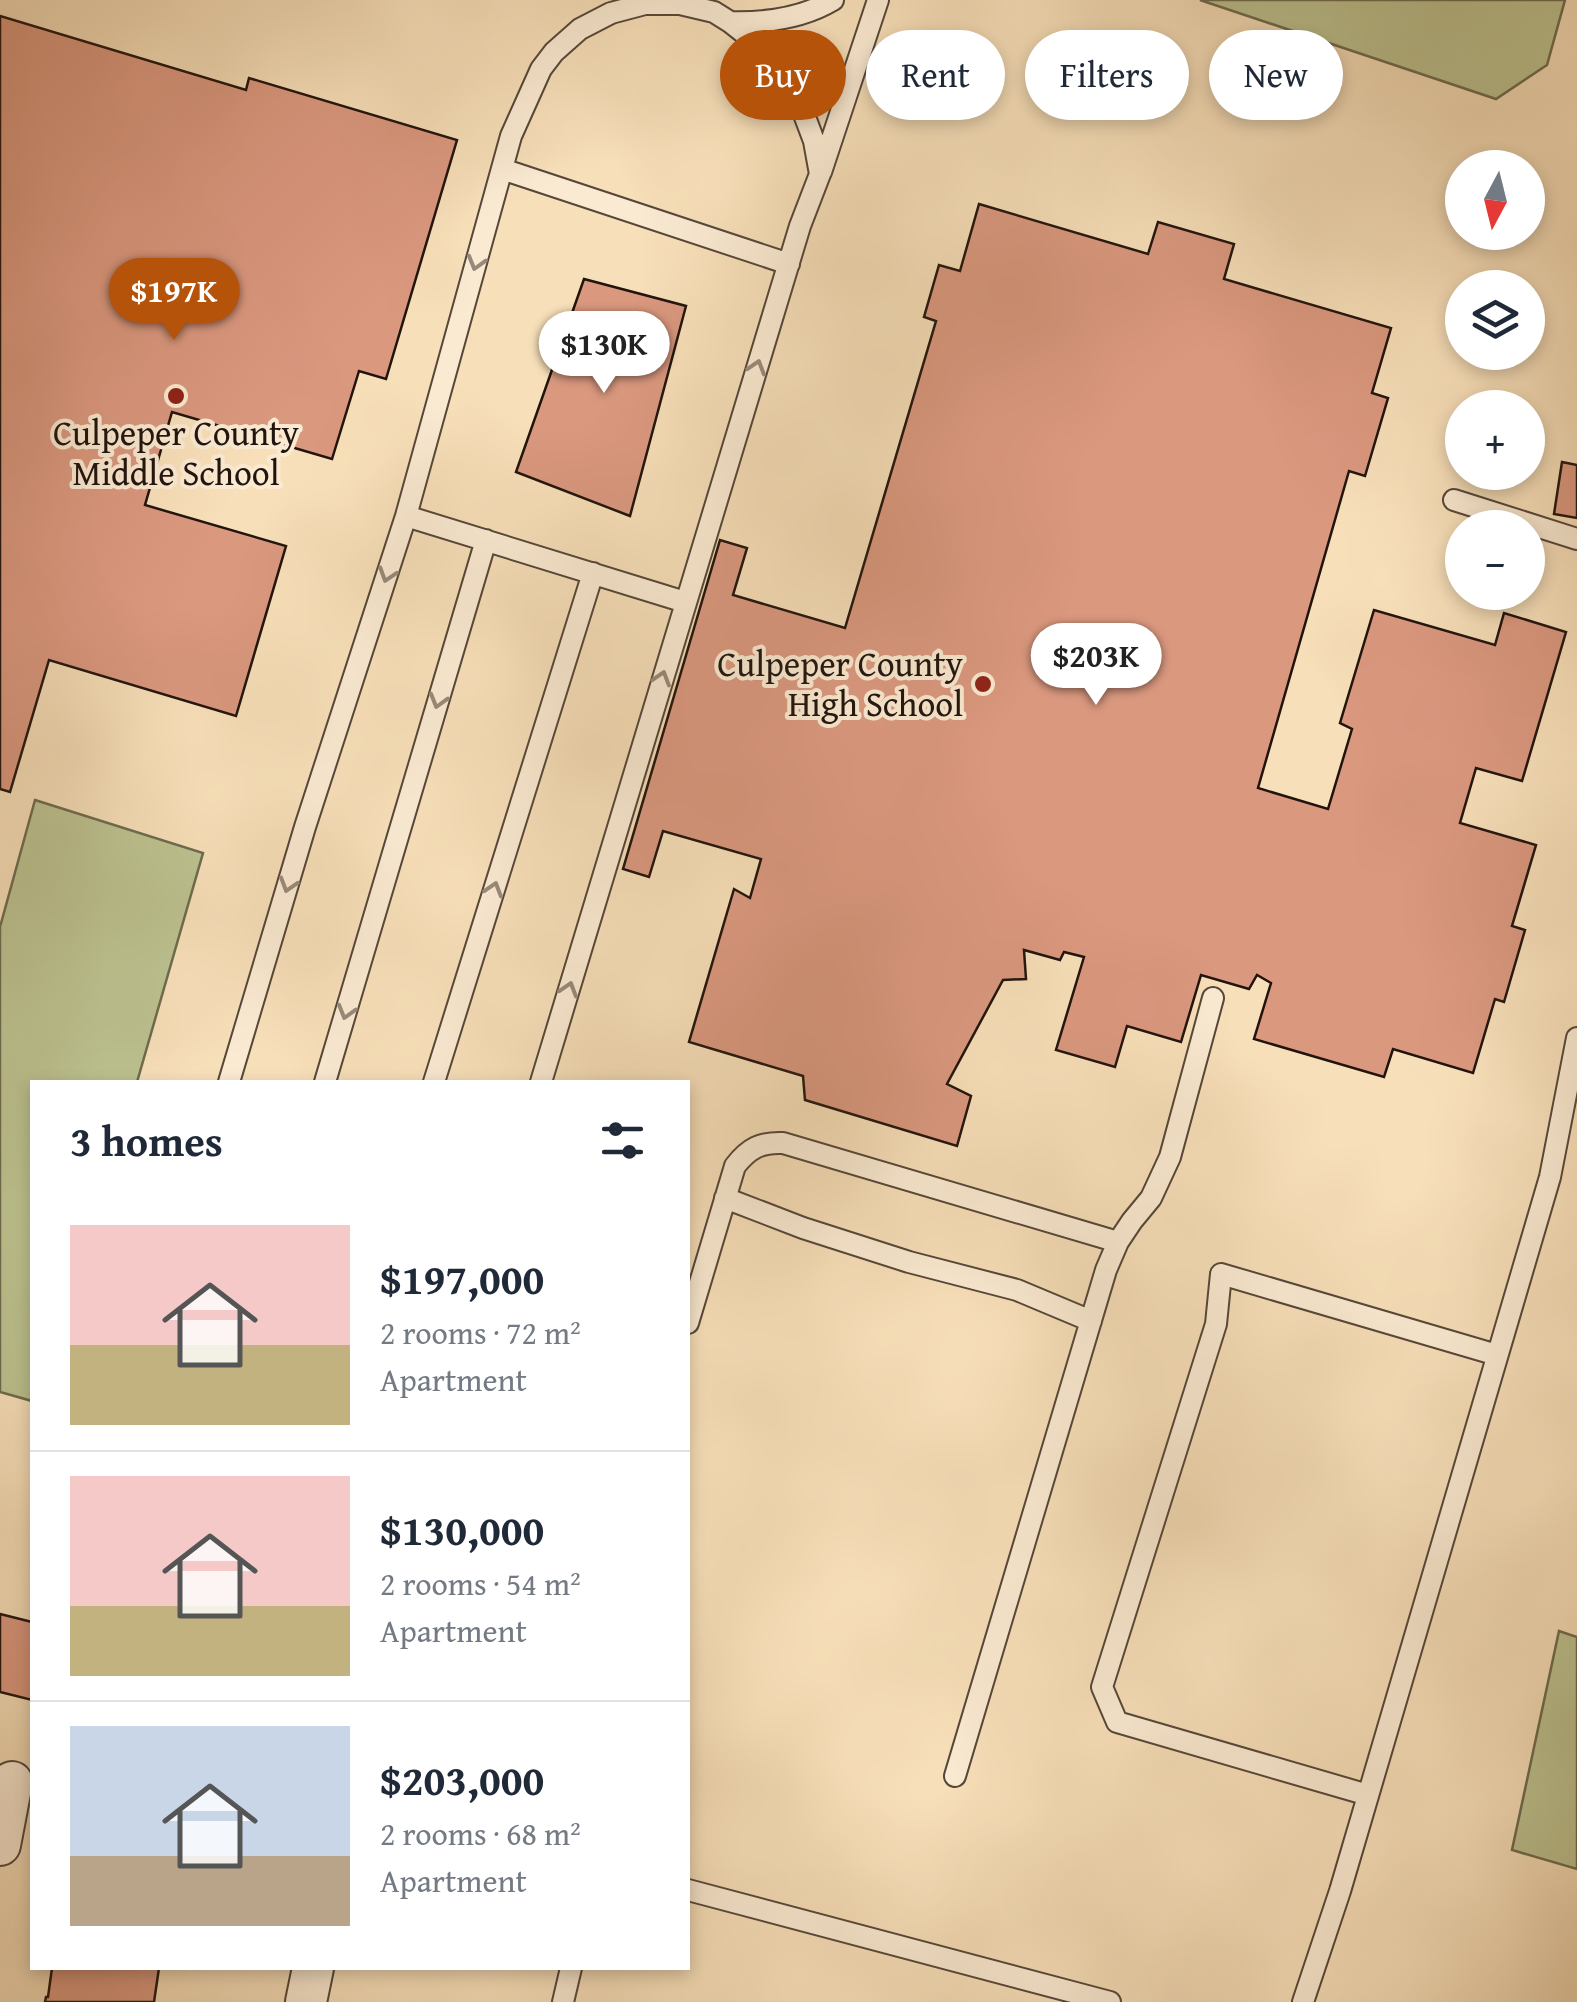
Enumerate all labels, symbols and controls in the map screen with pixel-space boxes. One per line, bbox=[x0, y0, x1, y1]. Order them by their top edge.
chip: Buy bbox=[720, 30, 846, 120]
chip: Rent bbox=[866, 30, 1005, 120]
chip: Filters bbox=[1025, 30, 1189, 120]
chip: New bbox=[1209, 30, 1343, 120]
north arrow bbox=[1445, 150, 1545, 250]
map controls bbox=[1445, 150, 1545, 610]
one-way arrow bbox=[467, 254, 488, 271]
pin: $197K bbox=[104, 258, 244, 343]
text: $197K bbox=[131, 267, 217, 314]
button: layers bbox=[1445, 270, 1545, 370]
pin: $130K bbox=[534, 311, 674, 396]
text: $130K bbox=[561, 320, 647, 367]
one-way arrow bbox=[745, 359, 766, 376]
marker: Culpeper County Middle School bbox=[165, 385, 187, 407]
button: + bbox=[1445, 390, 1545, 490]
place label: Culpeper County Middle School bbox=[53, 407, 299, 498]
button: − bbox=[1445, 510, 1545, 610]
one-way arrow bbox=[378, 566, 398, 583]
pin: $203K bbox=[1026, 623, 1166, 708]
text: $203K bbox=[1053, 632, 1139, 679]
place label: Culpeper County High School bbox=[717, 638, 964, 729]
one-way arrow bbox=[650, 670, 671, 687]
marker: Culpeper County High School bbox=[972, 673, 994, 695]
one-way arrow bbox=[429, 691, 450, 708]
one-way arrow bbox=[279, 876, 300, 893]
one-way arrow bbox=[483, 881, 503, 898]
one-way arrow bbox=[557, 981, 578, 998]
one-way arrow bbox=[337, 1003, 358, 1020]
text: 3 homes bbox=[70, 1110, 223, 1171]
icon: filters bbox=[595, 1113, 650, 1168]
text: $197,000 bbox=[380, 1248, 544, 1309]
icon: home bbox=[150, 1265, 270, 1385]
text: 2 rooms · 72 m² bbox=[380, 1309, 581, 1356]
text: Apartment bbox=[380, 1356, 527, 1403]
text: $130,000 bbox=[380, 1499, 544, 1560]
icon: home bbox=[150, 1516, 270, 1636]
text: 2 rooms · 54 m² bbox=[380, 1560, 581, 1607]
text: Apartment bbox=[380, 1607, 527, 1654]
text: $203,000 bbox=[380, 1749, 544, 1810]
icon: home bbox=[150, 1766, 270, 1886]
text: 2 rooms · 68 m² bbox=[380, 1810, 581, 1857]
text: Apartment bbox=[380, 1857, 527, 1904]

